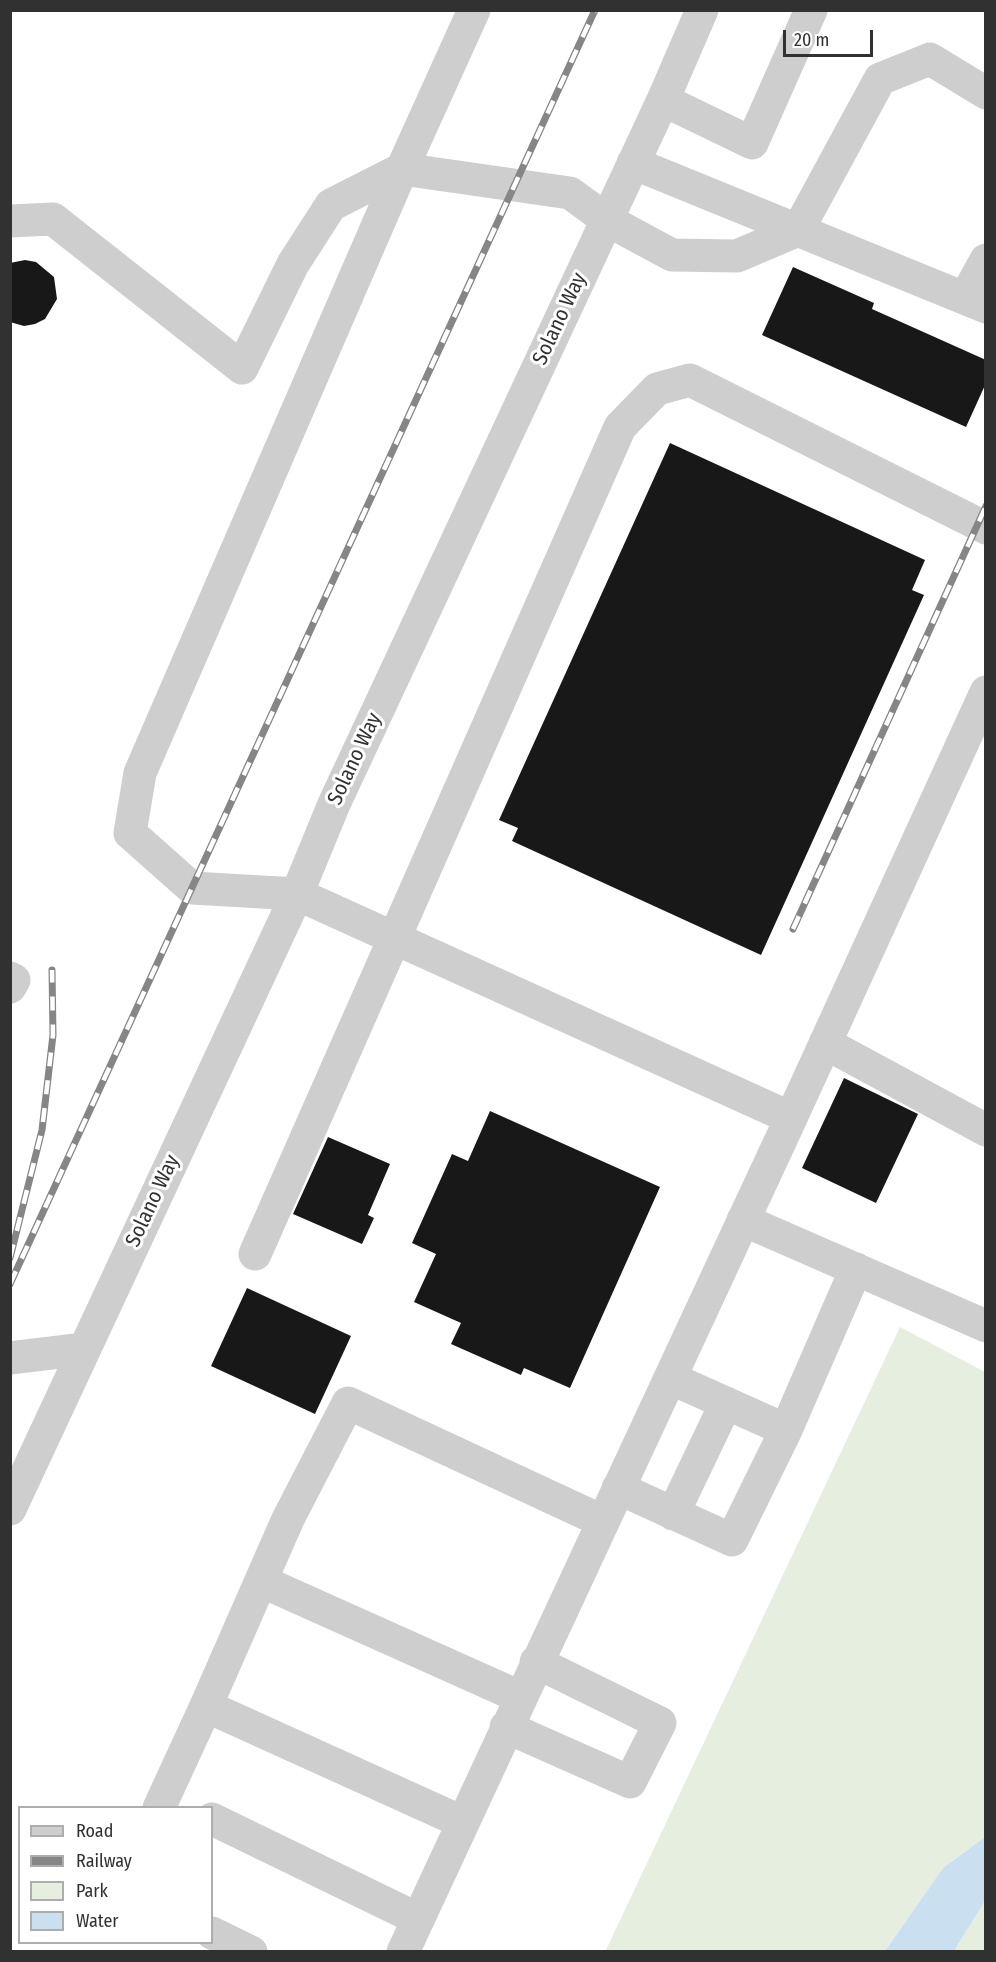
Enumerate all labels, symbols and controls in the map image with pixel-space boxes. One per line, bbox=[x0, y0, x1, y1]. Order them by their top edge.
scale bar bbox=[786, 18, 876, 56]
text: 20 m bbox=[794, 29, 829, 51]
street label: Solano Way bbox=[528, 269, 592, 369]
street label: Solano Way bbox=[323, 709, 387, 809]
street label: Solano Way bbox=[121, 1151, 185, 1251]
legend bbox=[18, 1806, 213, 1944]
text: Road bbox=[76, 1820, 113, 1842]
text: Railway bbox=[76, 1850, 132, 1872]
text: Park bbox=[76, 1880, 108, 1902]
text: Water bbox=[76, 1910, 119, 1932]

